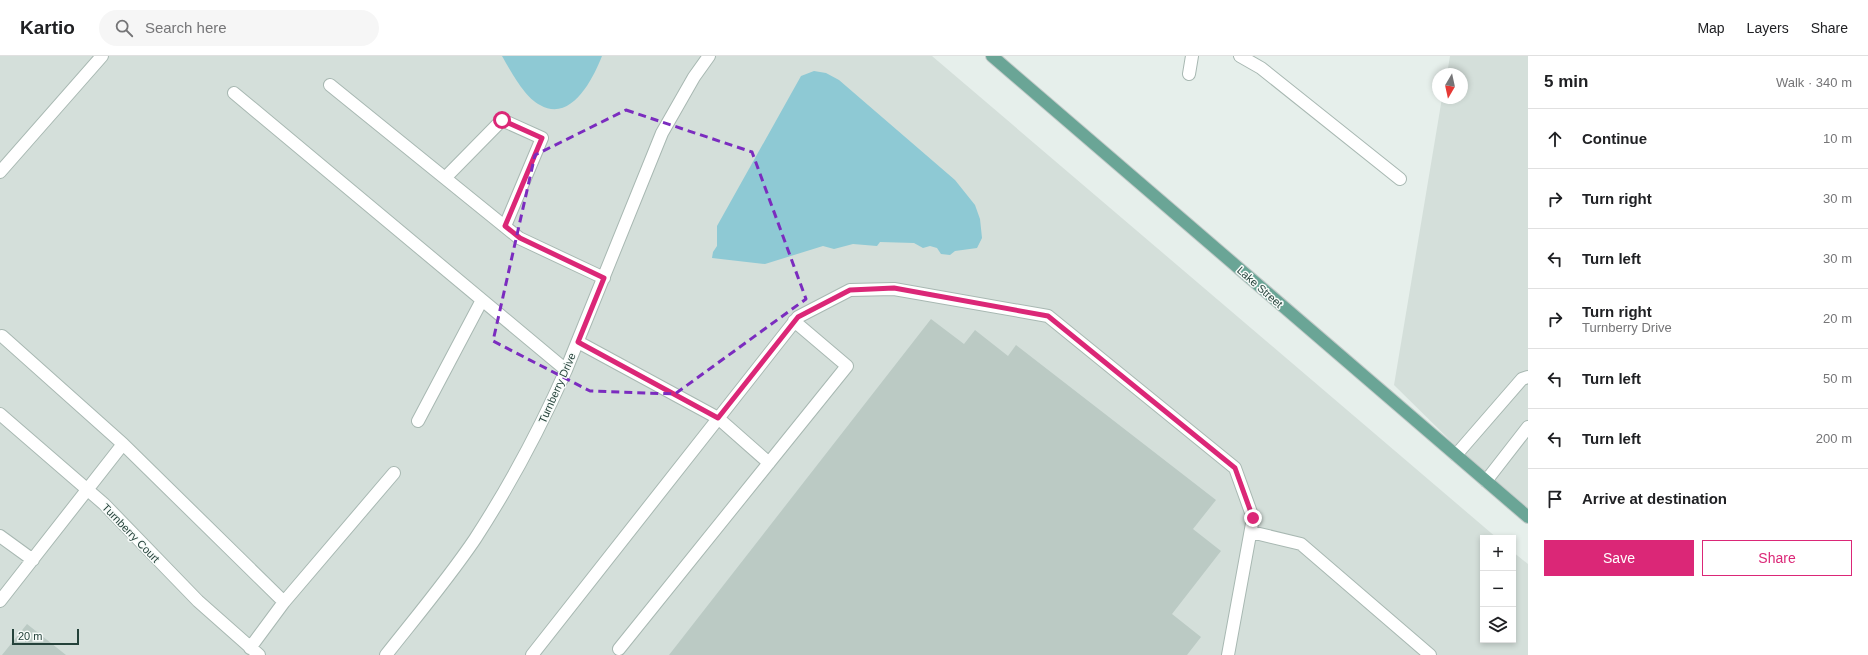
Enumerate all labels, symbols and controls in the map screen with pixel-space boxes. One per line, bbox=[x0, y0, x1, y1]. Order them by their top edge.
search box bbox=[99, 10, 379, 46]
text: Kartio bbox=[20, 17, 75, 38]
icon: search bbox=[113, 17, 135, 39]
text: Search here bbox=[145, 19, 227, 36]
text: Map bbox=[1697, 20, 1725, 36]
text: Layers bbox=[1747, 20, 1789, 36]
text: Share bbox=[1811, 20, 1848, 36]
north arrow bbox=[1432, 68, 1468, 104]
text: 5 min bbox=[1544, 72, 1588, 91]
text: Walk · 340 m bbox=[1776, 75, 1852, 90]
route start bbox=[493, 111, 511, 129]
icon: ahead bbox=[1544, 128, 1566, 150]
text: Continue bbox=[1582, 130, 1647, 147]
text: 10 m bbox=[1823, 131, 1852, 146]
icon: right bbox=[1544, 188, 1566, 210]
text: Turn right bbox=[1582, 190, 1652, 207]
text: 30 m bbox=[1823, 191, 1852, 206]
icon: left bbox=[1544, 248, 1566, 270]
text: Turn left bbox=[1582, 250, 1641, 267]
text: 30 m bbox=[1823, 251, 1852, 266]
street label: Lake Street bbox=[1235, 264, 1285, 310]
text: Turn right bbox=[1582, 303, 1652, 320]
icon: right bbox=[1544, 308, 1566, 330]
text: 20 m bbox=[1823, 311, 1852, 326]
text: Turnberry Drive bbox=[1582, 320, 1672, 335]
street label: Turnberry Drive bbox=[536, 351, 578, 425]
icon: left bbox=[1544, 368, 1566, 390]
text: Turn left bbox=[1582, 370, 1641, 387]
text: 50 m bbox=[1823, 371, 1852, 386]
icon: left bbox=[1544, 428, 1566, 450]
text: Turn left bbox=[1582, 430, 1641, 447]
text: 200 m bbox=[1816, 431, 1852, 446]
icon: arrive bbox=[1544, 488, 1566, 510]
text: Arrive at destination bbox=[1582, 490, 1727, 507]
street label: Turnberry Court bbox=[100, 501, 162, 565]
route end bbox=[1244, 509, 1262, 527]
map controls bbox=[1480, 535, 1516, 643]
button: + bbox=[1480, 535, 1516, 571]
button: Save bbox=[1544, 540, 1694, 576]
button: Share bbox=[1702, 540, 1852, 576]
button: − bbox=[1480, 571, 1516, 607]
button: layers bbox=[1480, 607, 1516, 643]
scale bar bbox=[12, 627, 79, 646]
text: 20 m bbox=[18, 630, 42, 642]

